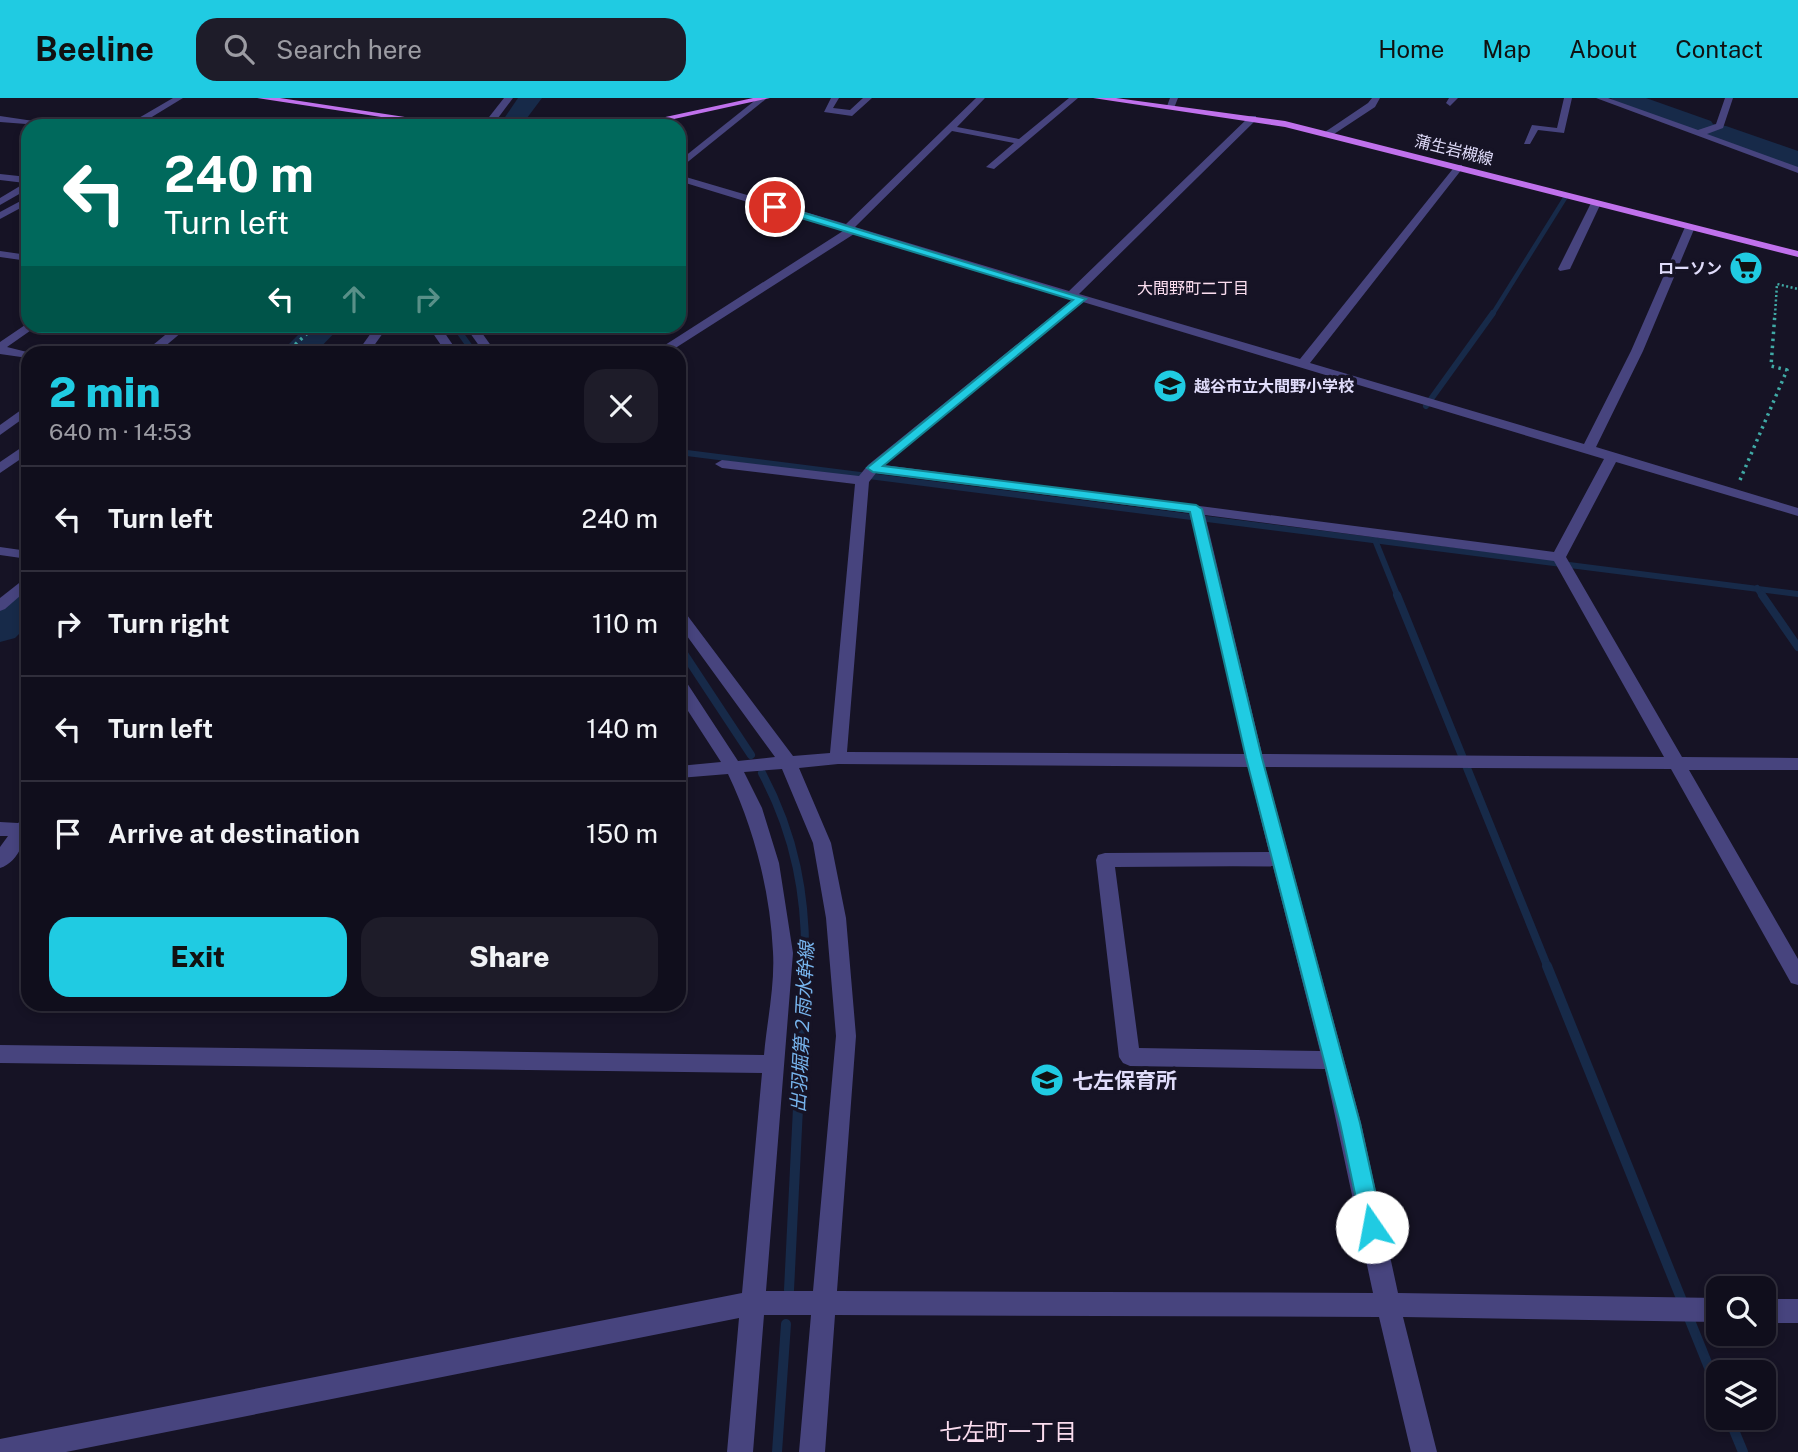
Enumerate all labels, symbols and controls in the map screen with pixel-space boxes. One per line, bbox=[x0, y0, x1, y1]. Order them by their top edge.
search box bbox=[196, 18, 686, 81]
text: Beeline bbox=[35, 30, 154, 68]
icon: search bbox=[220, 30, 258, 68]
text: Search here bbox=[276, 34, 422, 65]
text: Home bbox=[1378, 35, 1444, 63]
text: Map bbox=[1482, 35, 1531, 63]
text: About bbox=[1569, 35, 1637, 63]
text: Contact bbox=[1675, 35, 1763, 63]
street label: 蒲生岩槻線 bbox=[1413, 131, 1495, 169]
text: 240 m bbox=[164, 145, 314, 203]
icon: left bbox=[49, 147, 140, 238]
pin bbox=[745, 177, 805, 237]
icon: arrive bbox=[756, 188, 794, 226]
text: Turn left bbox=[164, 204, 289, 241]
supermarket icon: ローソン bbox=[1727, 249, 1765, 287]
place label: ローソン bbox=[1658, 259, 1722, 278]
district label: 大間野町二丁目 bbox=[1137, 279, 1249, 298]
icon: left bbox=[262, 280, 300, 318]
icon: ahead bbox=[335, 280, 373, 318]
icon: right bbox=[408, 280, 446, 318]
text: 2 min bbox=[49, 367, 161, 416]
school or university icon: 越谷市立大間野小学校 bbox=[1151, 367, 1189, 405]
button: close bbox=[584, 369, 658, 443]
place label: 越谷市立大間野小学校 bbox=[1194, 377, 1354, 396]
text: 640 m · 14:53 bbox=[49, 418, 192, 445]
icon: left bbox=[49, 500, 87, 538]
text: Turn left bbox=[108, 503, 213, 534]
text: 240 m bbox=[581, 503, 658, 534]
icon: right bbox=[49, 605, 87, 643]
text: Turn right bbox=[108, 608, 230, 639]
text: 110 m bbox=[592, 608, 658, 639]
icon: left bbox=[49, 710, 87, 748]
text: Turn left bbox=[108, 713, 213, 744]
text: 140 m bbox=[586, 713, 658, 744]
icon: arrive bbox=[49, 815, 87, 853]
text: Arrive at destination bbox=[108, 818, 360, 849]
text: 150 m bbox=[586, 818, 658, 849]
button: Exit bbox=[49, 917, 347, 997]
button: Share bbox=[361, 917, 658, 997]
water label: 出羽堀第２雨水幹線 bbox=[787, 939, 818, 1113]
school or university icon: 七左保育所 bbox=[1028, 1061, 1066, 1099]
place label: 七左保育所 bbox=[1072, 1068, 1177, 1093]
position arrow bbox=[1335, 1190, 1409, 1264]
map controls bbox=[1706, 1276, 1776, 1430]
button: search bbox=[1706, 1276, 1776, 1346]
button: layers bbox=[1706, 1360, 1776, 1430]
district label: 七左町一丁目 bbox=[939, 1418, 1077, 1445]

